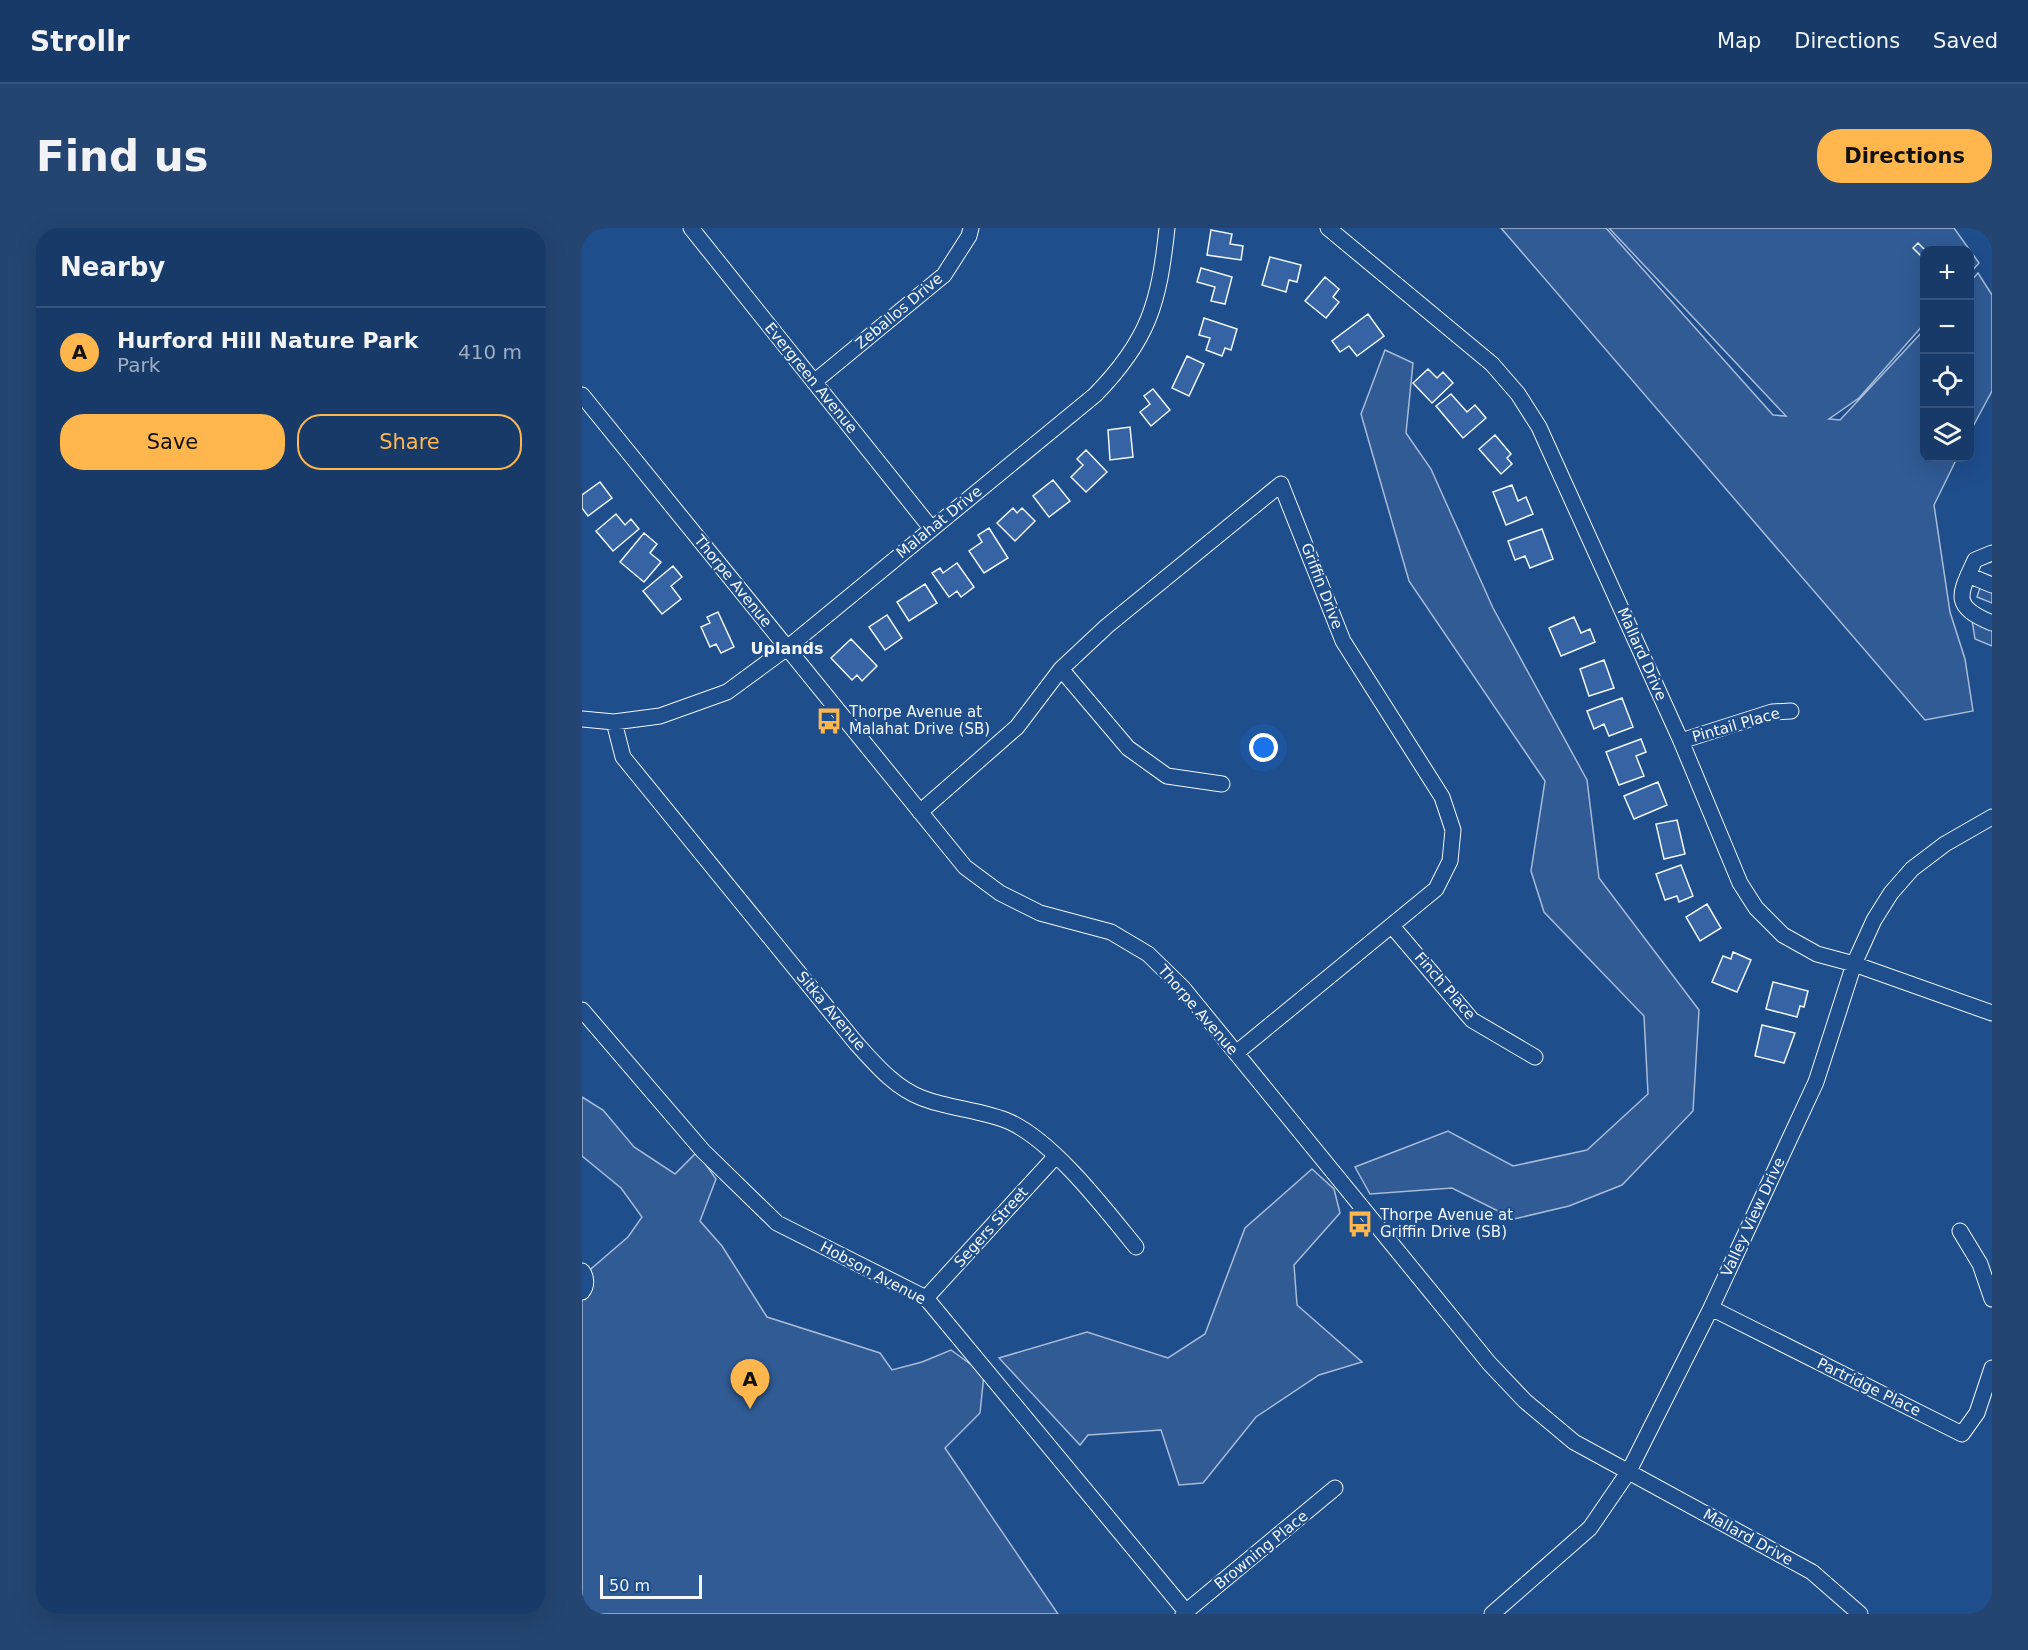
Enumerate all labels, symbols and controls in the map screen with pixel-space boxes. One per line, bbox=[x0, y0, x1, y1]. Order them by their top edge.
text: Strollr bbox=[30, 25, 130, 58]
text: Map bbox=[1717, 29, 1761, 53]
text: Directions bbox=[1794, 29, 1900, 53]
text: Saved bbox=[1933, 29, 1998, 53]
button: Directions bbox=[1817, 129, 1992, 183]
text: Find us bbox=[36, 132, 209, 181]
map controls bbox=[1920, 246, 1974, 462]
button: + bbox=[1920, 246, 1974, 300]
text: Nearby bbox=[60, 252, 165, 282]
street label: Zeballos Drive bbox=[852, 269, 946, 353]
button: − bbox=[1920, 300, 1974, 354]
street label: Evergreen Avenue bbox=[761, 319, 861, 437]
text: Hurford Hill Nature Park bbox=[117, 328, 418, 353]
text: A bbox=[72, 340, 87, 364]
text: 410 m bbox=[458, 340, 522, 364]
text: Park bbox=[117, 353, 160, 377]
button: locate bbox=[1920, 354, 1974, 408]
button: layers bbox=[1920, 408, 1974, 462]
button: Save bbox=[60, 414, 285, 470]
button: Share bbox=[297, 414, 522, 470]
street label: Malahat Drive bbox=[893, 482, 985, 562]
street label: Thorpe Avenue bbox=[690, 531, 776, 631]
street label: Griffin Drive bbox=[1297, 540, 1347, 632]
street label: Mallard Drive bbox=[1613, 605, 1671, 703]
district label: Uplands bbox=[750, 639, 824, 658]
place label: Thorpe Avenue at Malahat Drive (SB) bbox=[848, 703, 990, 738]
street label: Pintail Place bbox=[1690, 704, 1782, 746]
bus stop icon: Thorpe Avenue at Malahat Drive (SB) bbox=[814, 706, 844, 736]
your location bbox=[1249, 733, 1278, 762]
street label: Finch Place bbox=[1411, 949, 1479, 1023]
street label: Thorpe Avenue bbox=[1153, 961, 1242, 1059]
street label: Sitka Avenue bbox=[793, 968, 869, 1054]
street label: Valley View Drive bbox=[1717, 1154, 1789, 1280]
street label: Segers Street bbox=[950, 1183, 1032, 1271]
place label: Thorpe Avenue at Griffin Drive (SB) bbox=[1379, 1206, 1513, 1241]
bus stop icon: Thorpe Avenue at Griffin Drive (SB) bbox=[1345, 1209, 1375, 1239]
street label: Hobson Avenue bbox=[817, 1238, 929, 1308]
street label: Partridge Place bbox=[1814, 1354, 1924, 1420]
pin: A bbox=[730, 1360, 770, 1409]
street label: Mallard Drive bbox=[1700, 1505, 1796, 1569]
street label: Browning Place bbox=[1211, 1507, 1311, 1593]
scale bar bbox=[600, 1572, 702, 1600]
text: 50 m bbox=[609, 1576, 650, 1595]

